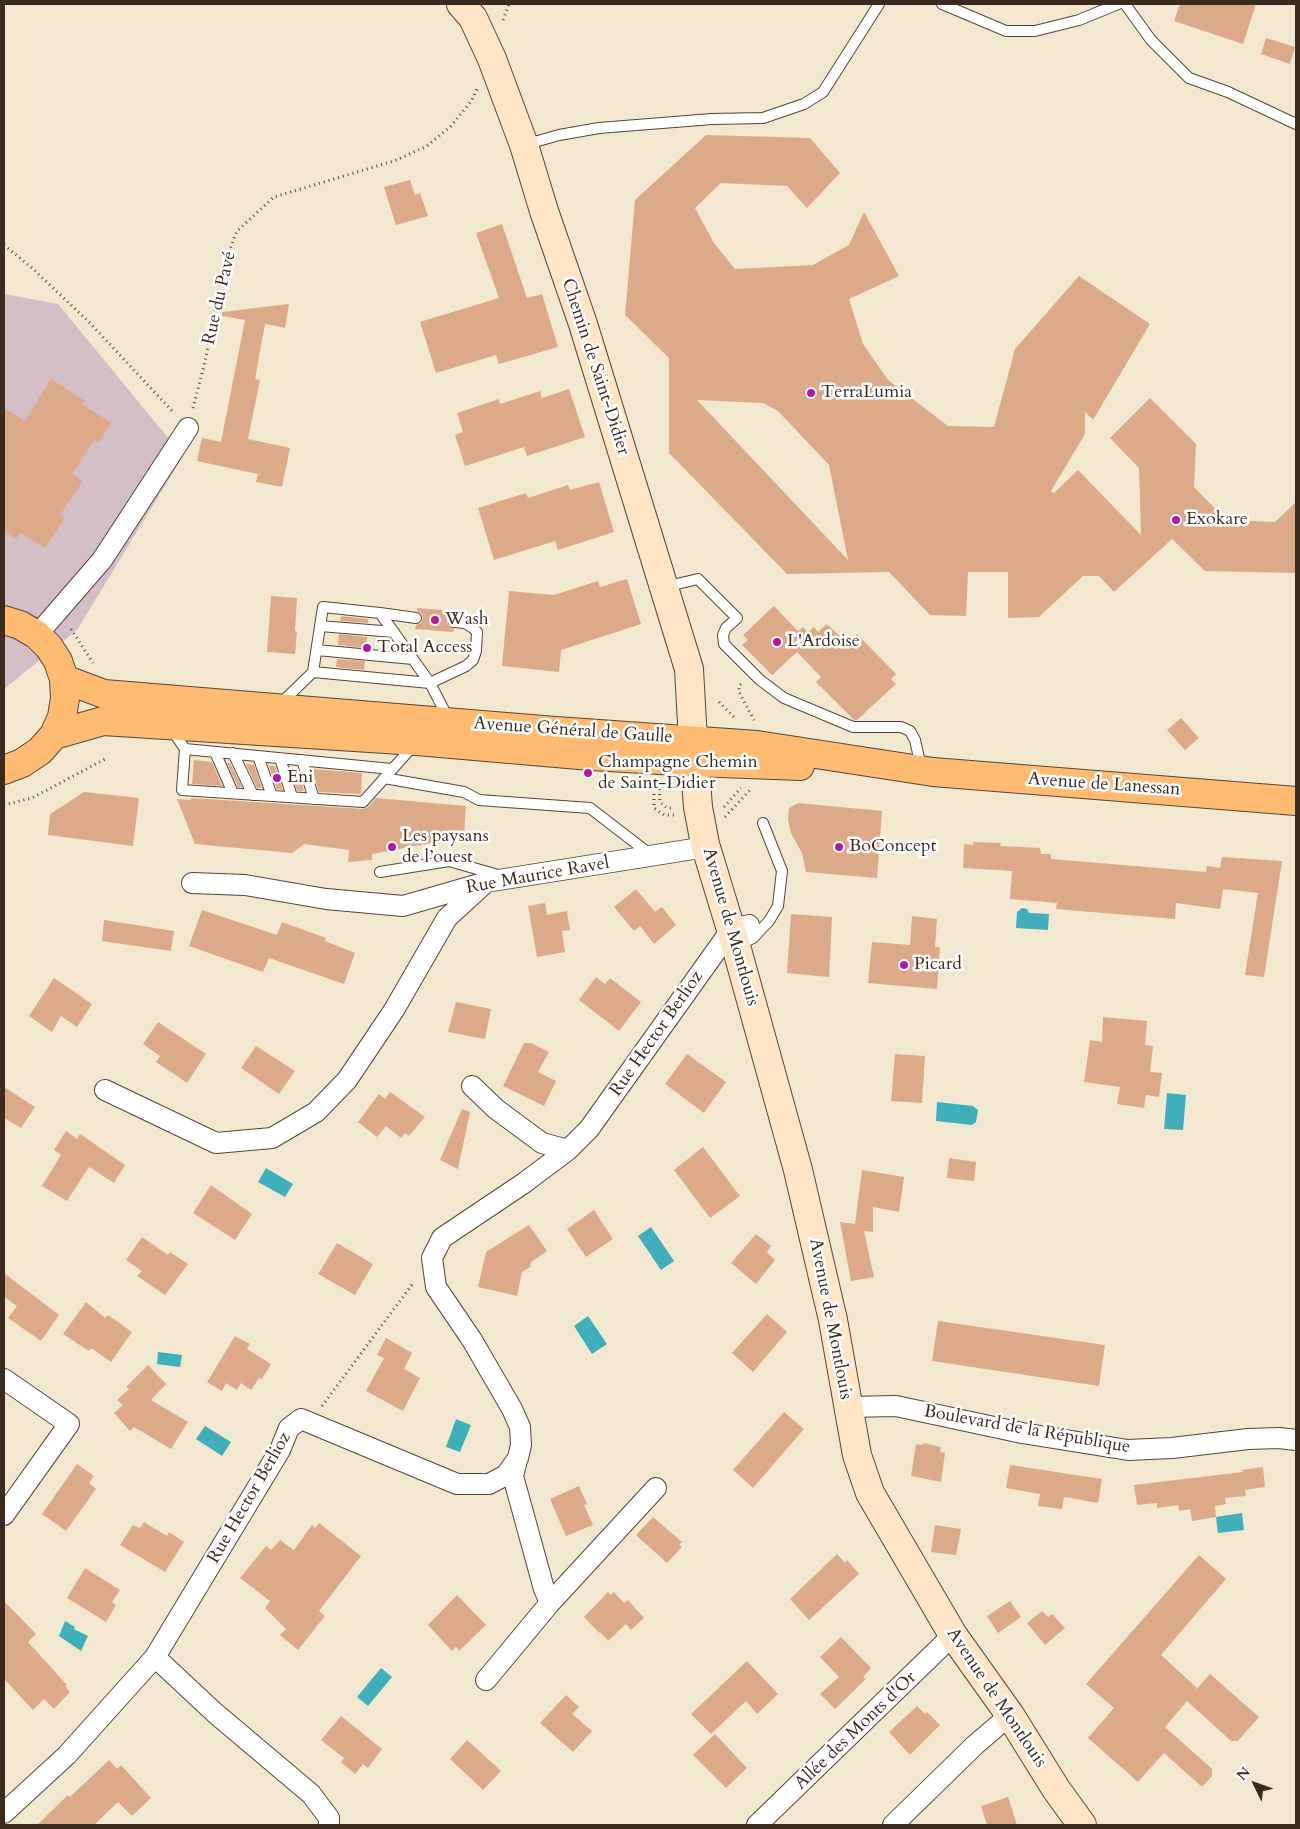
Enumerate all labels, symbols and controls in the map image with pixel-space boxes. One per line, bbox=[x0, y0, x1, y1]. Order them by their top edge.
street label: Rue du Pavé bbox=[199, 249, 241, 347]
street label: Chemin de Saint-Didier bbox=[556, 276, 634, 458]
place label: TerraLumia bbox=[821, 382, 912, 404]
marker: TerraLumia bbox=[805, 387, 817, 399]
place label: Exokare bbox=[1186, 509, 1248, 531]
marker: Exokare bbox=[1170, 514, 1182, 526]
place label: Wash bbox=[445, 609, 489, 631]
marker: Wash bbox=[429, 614, 441, 626]
place label: L'Ardoise bbox=[787, 631, 860, 653]
marker: L'Ardoise bbox=[771, 636, 783, 648]
place label: Total Access bbox=[377, 637, 472, 659]
marker: Total Access bbox=[361, 642, 373, 654]
street label: Avenue Général de Gaulle bbox=[473, 713, 673, 749]
place label: Champagne Chemin de Saint-Didier bbox=[598, 752, 758, 794]
place label: Eni bbox=[287, 767, 313, 789]
marker: Champagne Chemin de Saint-Didier bbox=[582, 767, 594, 779]
street label: Avenue de Lanessan bbox=[1027, 769, 1181, 801]
marker: Eni bbox=[271, 772, 283, 784]
place label: Les paysans de l’ouest bbox=[402, 826, 489, 869]
place label: BoConcept bbox=[849, 836, 936, 858]
marker: Les paysans de l’ouest bbox=[386, 841, 398, 853]
marker: BoConcept bbox=[833, 841, 845, 853]
street label: Avenue de Montlouis bbox=[697, 845, 763, 1009]
street label: Rue Maurice Ravel bbox=[465, 853, 611, 899]
place label: Picard bbox=[914, 954, 962, 976]
marker: Picard bbox=[898, 959, 910, 971]
street label: Rue Hector Berlioz bbox=[606, 967, 708, 1101]
street label: Avenue de Montlouis bbox=[804, 1237, 856, 1401]
street label: Boulevard de la République bbox=[922, 1401, 1132, 1459]
street label: Rue Hector Berlioz bbox=[204, 1429, 296, 1567]
street label: Avenue de Montlouis bbox=[941, 1624, 1051, 1772]
street label: Allée des Monts d'Or bbox=[791, 1667, 921, 1795]
north arrow bbox=[1230, 1759, 1280, 1809]
text: N bbox=[1232, 1763, 1255, 1785]

